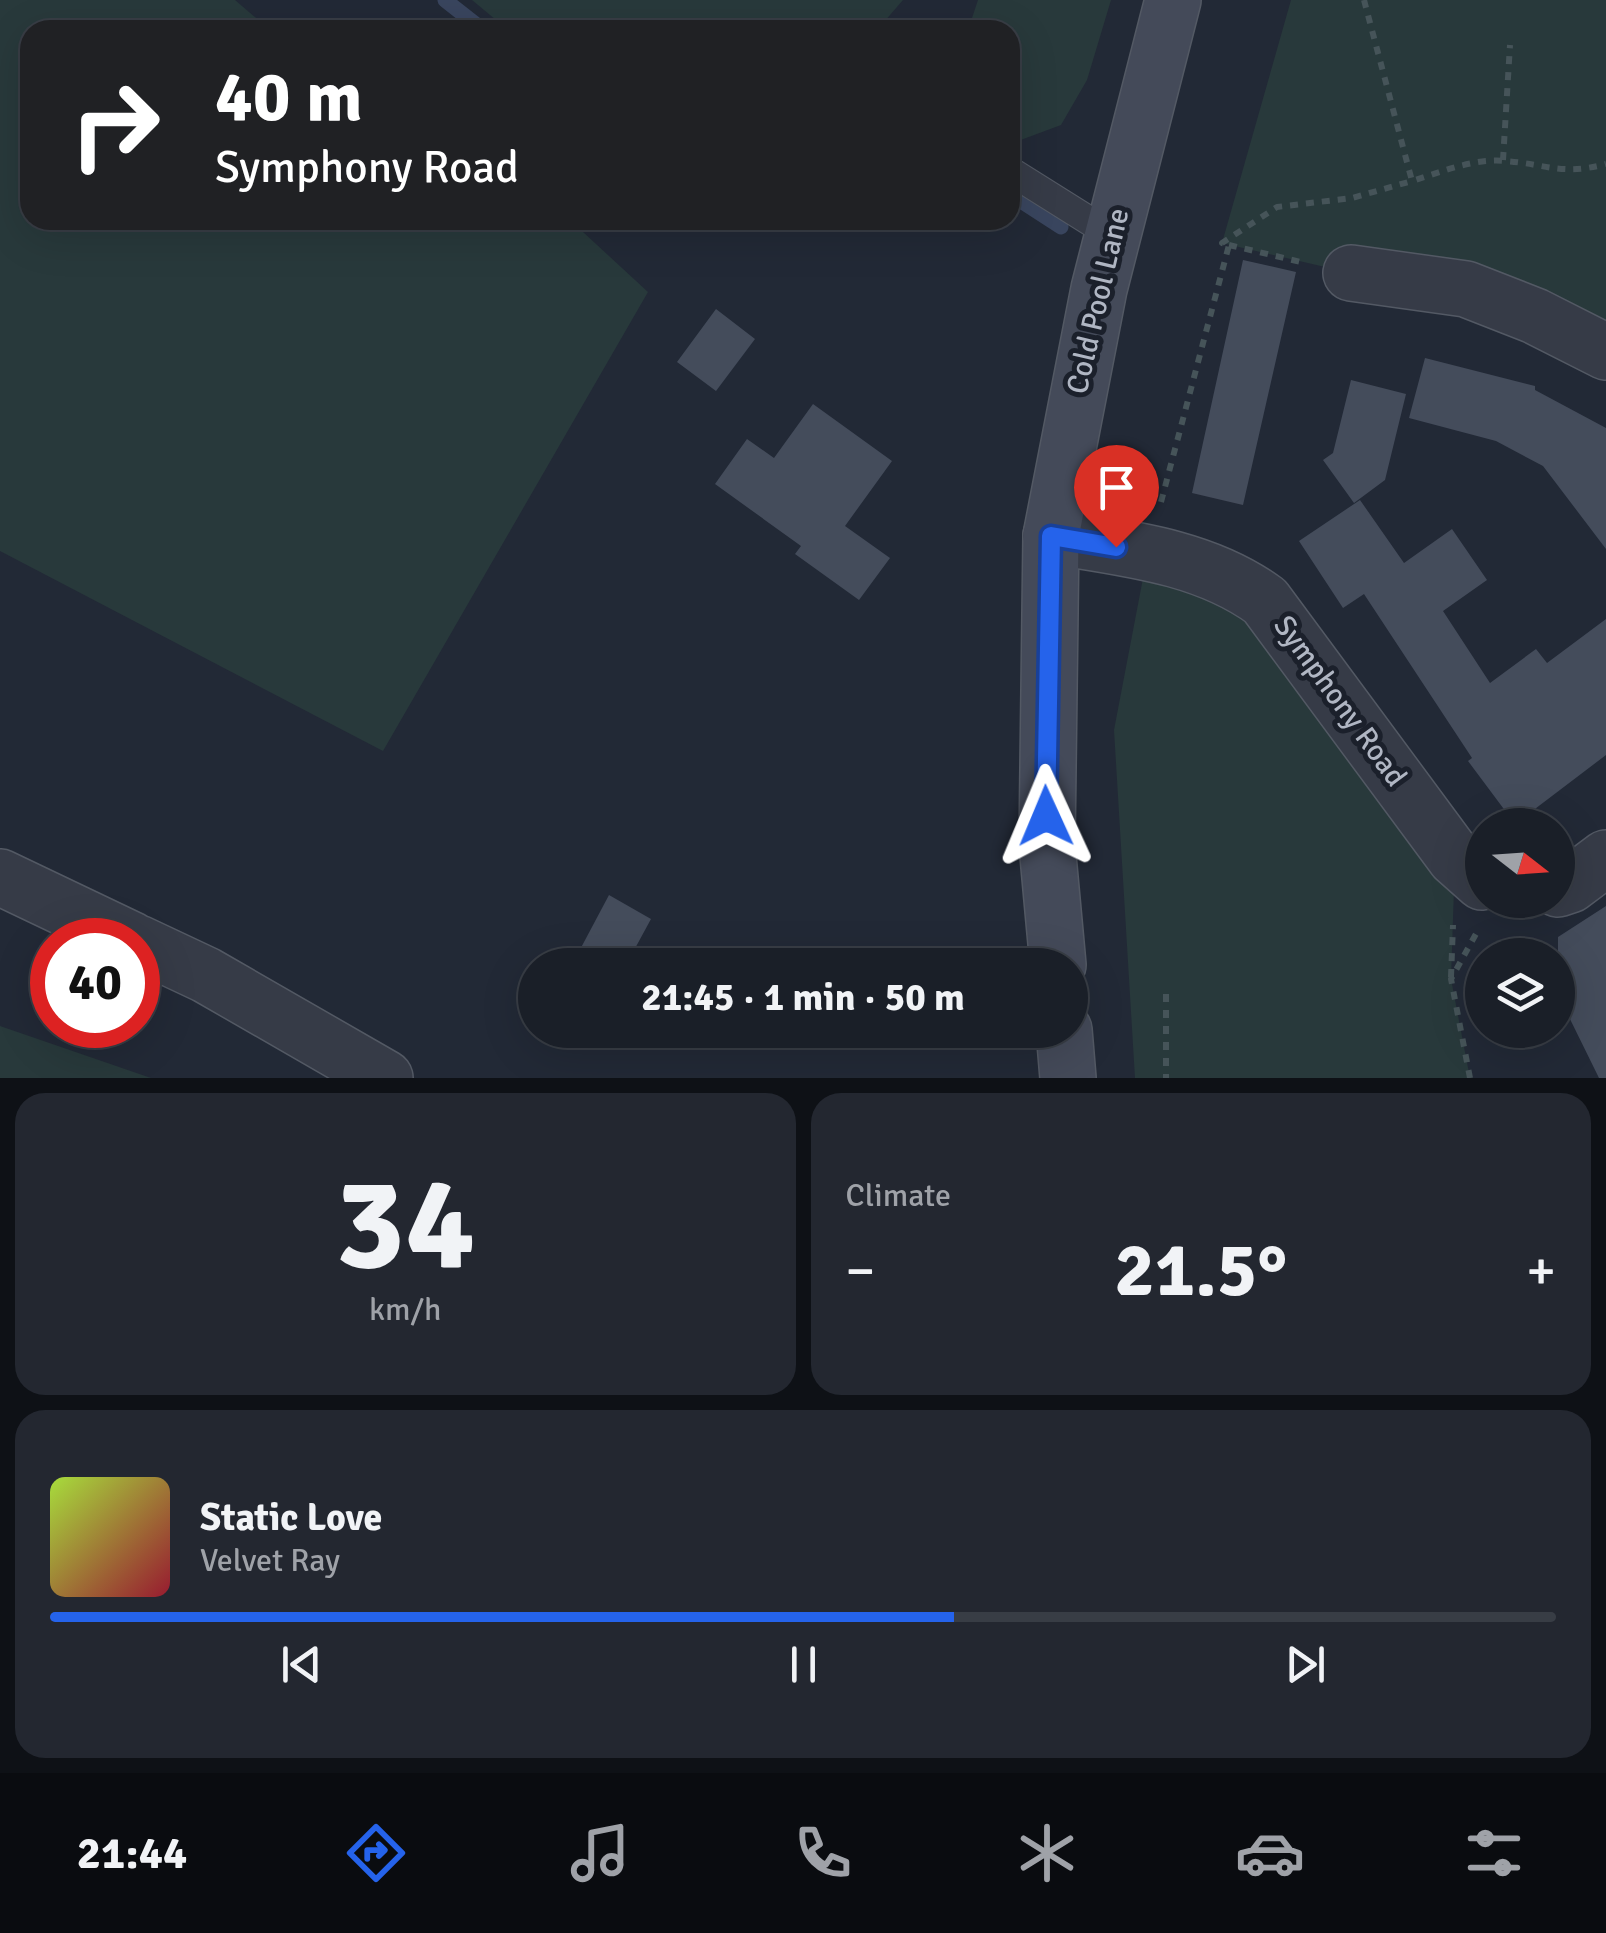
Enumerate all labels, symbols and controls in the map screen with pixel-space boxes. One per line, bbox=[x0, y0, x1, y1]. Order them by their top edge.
text: 40 m bbox=[215, 54, 363, 140]
icon: right bbox=[50, 60, 180, 190]
text: Symphony Road bbox=[215, 140, 519, 195]
street label: Cold Pool Lane bbox=[1059, 205, 1137, 397]
pin bbox=[1074, 445, 1159, 548]
icon: arrive bbox=[1089, 460, 1144, 515]
street label: Symphony Road bbox=[1266, 608, 1414, 794]
position arrow bbox=[994, 764, 1098, 868]
north arrow bbox=[1465, 808, 1575, 918]
map controls bbox=[1465, 808, 1575, 1048]
speed limit sign: 40 bbox=[30, 918, 160, 1048]
button: layers bbox=[1465, 938, 1575, 1048]
text: 21:45 · 1 min · 50 m bbox=[641, 974, 965, 1021]
text: 34 bbox=[335, 1145, 475, 1305]
text: Climate bbox=[846, 1176, 951, 1215]
text: 21.5° bbox=[1114, 1224, 1287, 1317]
text: − bbox=[846, 1237, 875, 1305]
text: + bbox=[1526, 1237, 1556, 1305]
text: km/h bbox=[369, 1290, 441, 1329]
text: Static Love bbox=[200, 1494, 382, 1541]
text: Velvet Ray bbox=[200, 1541, 340, 1580]
icon: previous bbox=[274, 1637, 329, 1692]
icon: pause bbox=[776, 1637, 831, 1692]
icon: next bbox=[1278, 1637, 1333, 1692]
icon: directions bbox=[341, 1818, 411, 1888]
icon: music bbox=[565, 1818, 635, 1888]
icon: phone bbox=[788, 1818, 858, 1888]
icon: climate bbox=[1012, 1818, 1082, 1888]
icon: car bbox=[1235, 1818, 1305, 1888]
icon: filters bbox=[1459, 1818, 1529, 1888]
text: 21:44 bbox=[77, 1826, 187, 1881]

